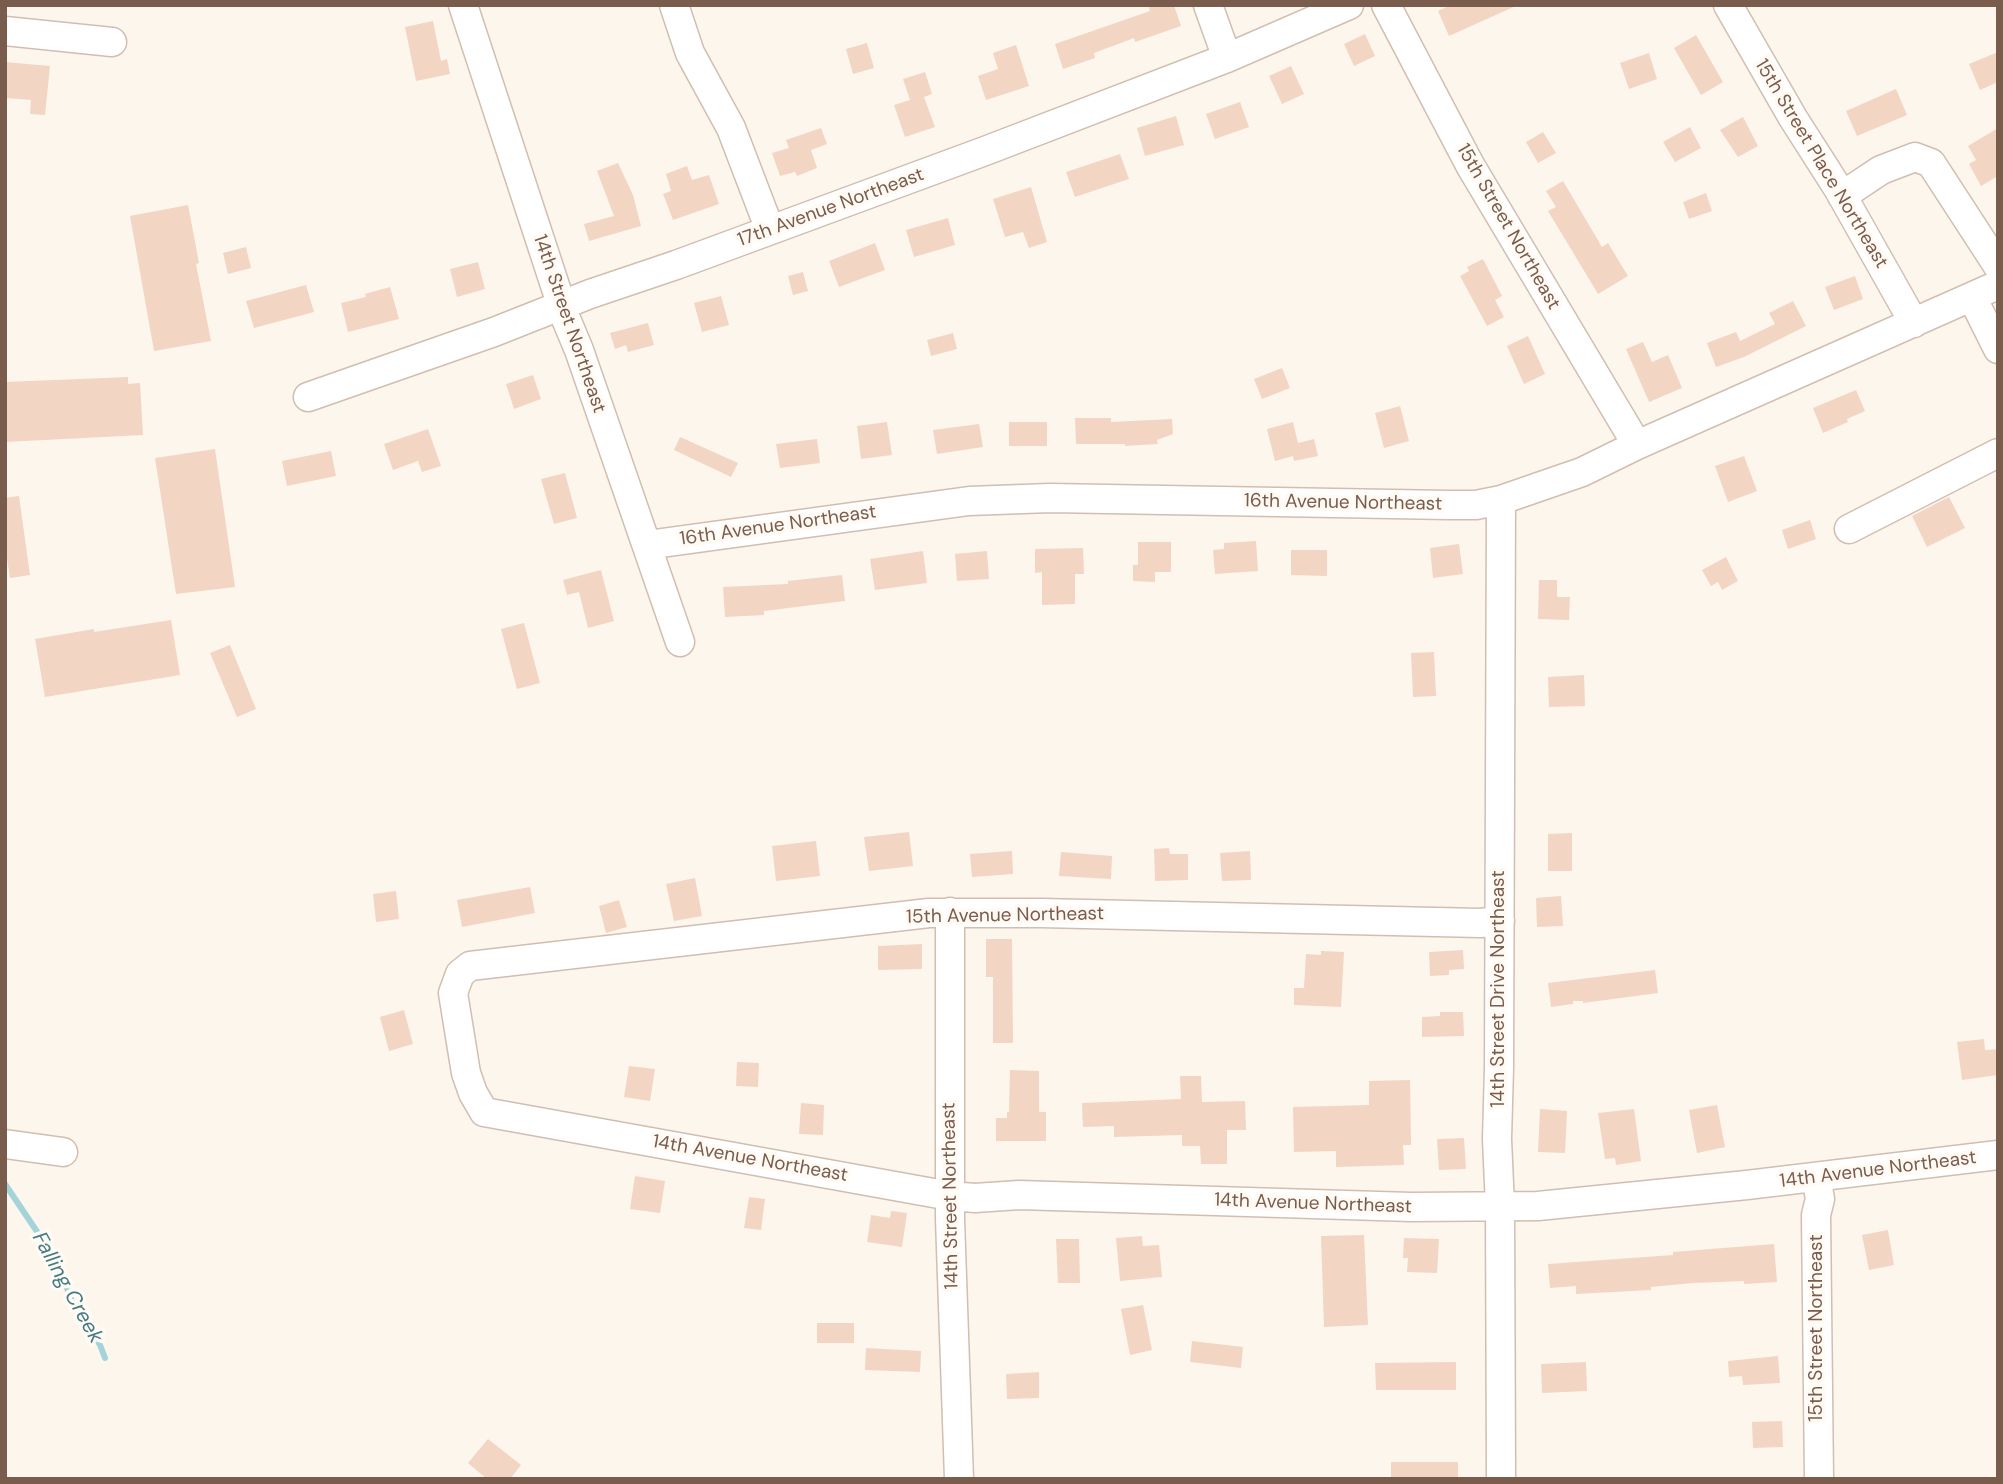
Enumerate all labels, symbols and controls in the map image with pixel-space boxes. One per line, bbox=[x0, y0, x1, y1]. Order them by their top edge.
street label: 15th Street Place Northeast bbox=[1750, 55, 1892, 273]
street label: 15th Street Northeast bbox=[1451, 140, 1565, 314]
street label: 17th Avenue Northeast bbox=[735, 164, 927, 252]
street label: 14th Street Northeast bbox=[528, 232, 610, 416]
street label: 16th Avenue Northeast bbox=[1244, 490, 1442, 516]
street label: 16th Avenue Northeast bbox=[678, 501, 878, 551]
street label: 14th Street Drive Northeast bbox=[1488, 870, 1510, 1108]
street label: 15th Avenue Northeast bbox=[906, 903, 1104, 929]
street label: 14th Street Northeast bbox=[938, 1102, 964, 1290]
street label: 14th Avenue Northeast bbox=[651, 1131, 849, 1187]
street label: 14th Avenue Northeast bbox=[1778, 1147, 1978, 1193]
street label: 14th Avenue Northeast bbox=[1214, 1189, 1412, 1219]
water label: Falling Creek bbox=[26, 1228, 108, 1348]
street label: 15th Street Northeast bbox=[1806, 1234, 1828, 1422]

